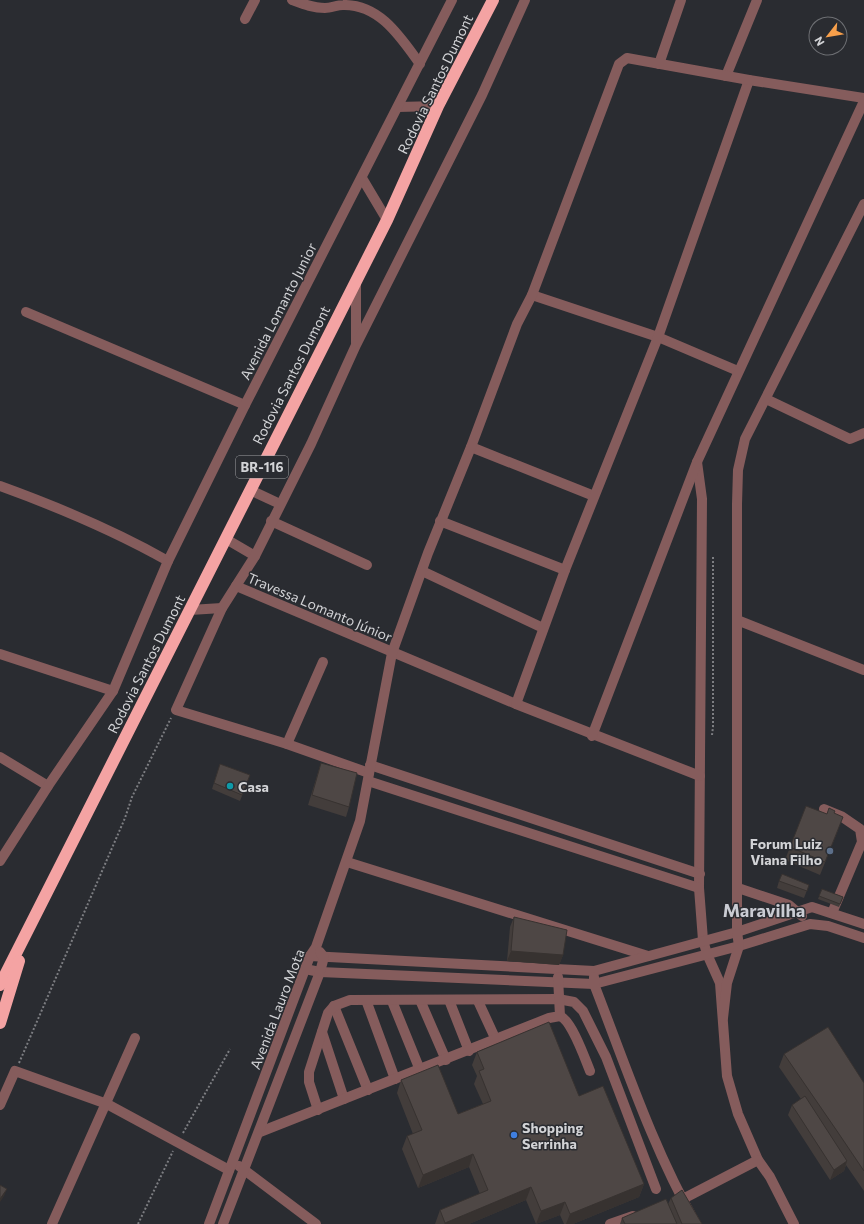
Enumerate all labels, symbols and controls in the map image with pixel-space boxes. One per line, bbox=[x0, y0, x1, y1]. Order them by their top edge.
street label: Rodovia Santos Dumont bbox=[394, 11, 476, 157]
north arrow bbox=[808, 16, 848, 56]
text: N bbox=[811, 35, 827, 48]
street label: Avenida Lomanto Junior bbox=[236, 239, 320, 382]
street label: Rodovia Santos Dumont bbox=[249, 303, 333, 447]
road number: BR-116 bbox=[236, 456, 288, 478]
street label: Travessa Lomanto Júnior bbox=[245, 569, 395, 645]
street label: Rodovia Santos Dumont bbox=[104, 592, 188, 736]
place label: Casa bbox=[238, 778, 269, 795]
marker: Casa bbox=[225, 781, 235, 791]
place label: Forum Luiz Viana Filho bbox=[750, 835, 822, 868]
marker: Forum Luiz Viana Filho bbox=[825, 846, 835, 856]
district label: Maravilha bbox=[723, 899, 805, 921]
street label: Avenida Lauro Mota bbox=[246, 946, 308, 1072]
place label: Shopping Serrinha bbox=[522, 1119, 583, 1152]
marker: Shopping Serrinha bbox=[509, 1130, 519, 1140]

